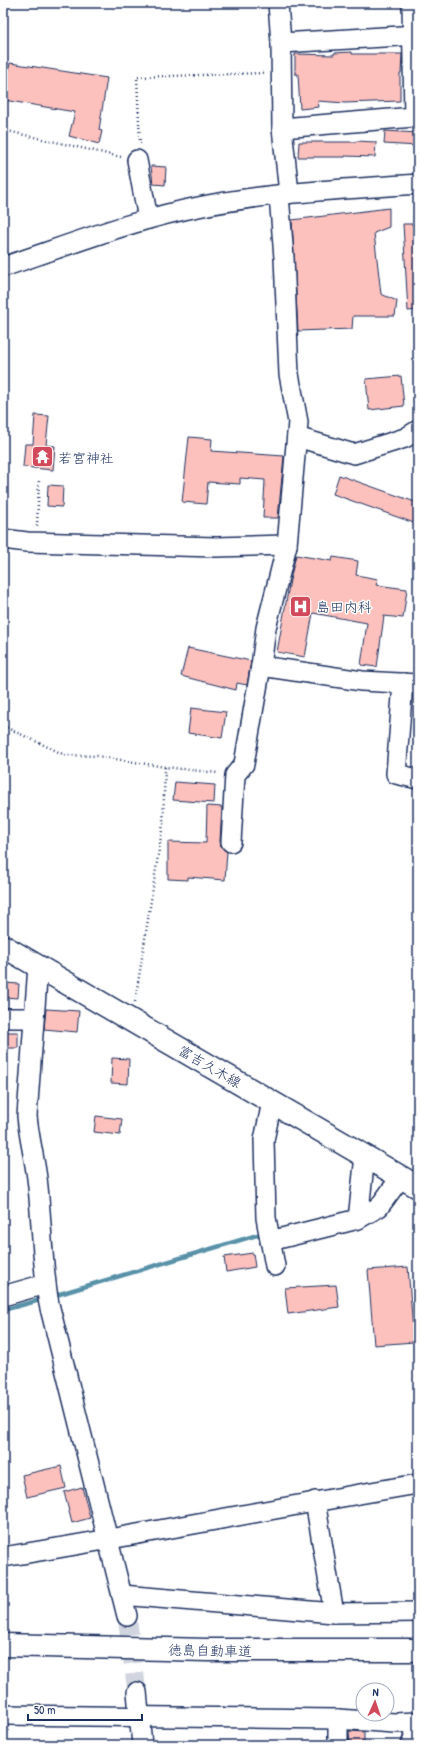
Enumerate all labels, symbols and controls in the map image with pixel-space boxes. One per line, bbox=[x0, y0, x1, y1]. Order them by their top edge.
temple icon: 若宮神社 bbox=[30, 444, 56, 470]
place label: 若宮神社 bbox=[58, 448, 114, 467]
hospital icon: 島田内科 bbox=[287, 593, 313, 619]
place label: 島田内科 bbox=[316, 597, 372, 616]
street label: 富吉久木線 bbox=[175, 1040, 245, 1092]
street label: 徳島自動車道 bbox=[168, 1640, 252, 1660]
north arrow bbox=[355, 1682, 395, 1722]
text: N bbox=[372, 1685, 379, 1699]
scale bar bbox=[28, 1696, 142, 1722]
text: 50 m bbox=[34, 1701, 55, 1718]

